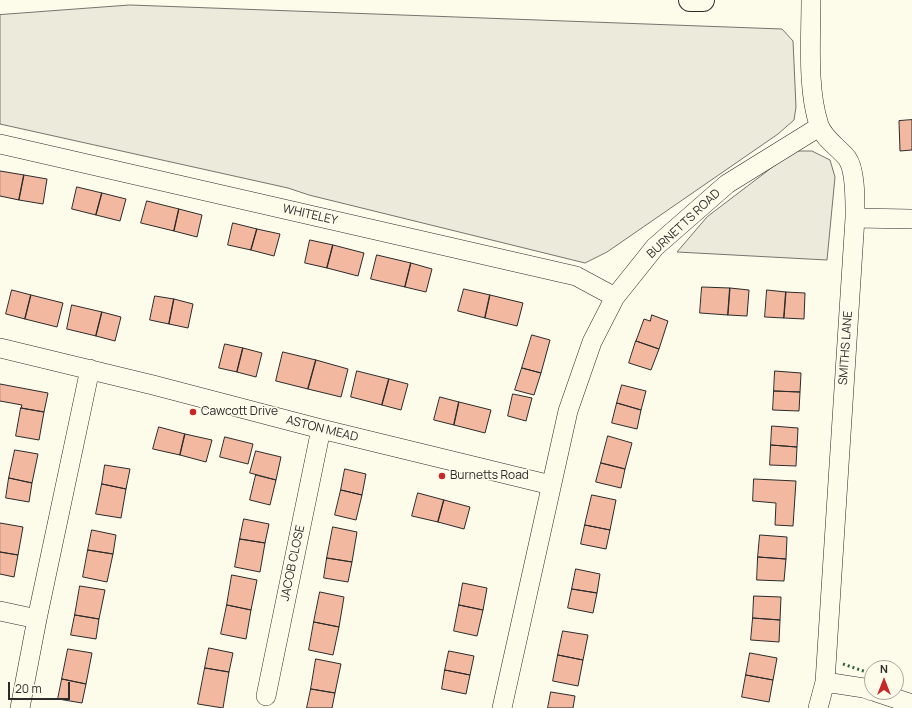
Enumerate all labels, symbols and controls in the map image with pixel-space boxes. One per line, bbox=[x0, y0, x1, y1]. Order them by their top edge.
street label: BURNETTS ROAD bbox=[644, 186, 724, 262]
street label: WHITELEY bbox=[281, 202, 339, 228]
street label: SMITHS LANE bbox=[836, 310, 856, 386]
place label: Cawcott Drive bbox=[201, 405, 278, 419]
marker: Cawcott Drive bbox=[188, 407, 198, 417]
street label: ASTON MEAD bbox=[284, 413, 360, 445]
place label: Burnetts Road bbox=[450, 469, 529, 483]
marker: Burnetts Road bbox=[437, 471, 447, 481]
street label: JACOB CLOSE bbox=[278, 524, 308, 602]
north arrow bbox=[864, 660, 904, 700]
text: N bbox=[880, 661, 888, 676]
scale bar bbox=[10, 674, 72, 700]
text: 20 m bbox=[15, 680, 42, 697]

